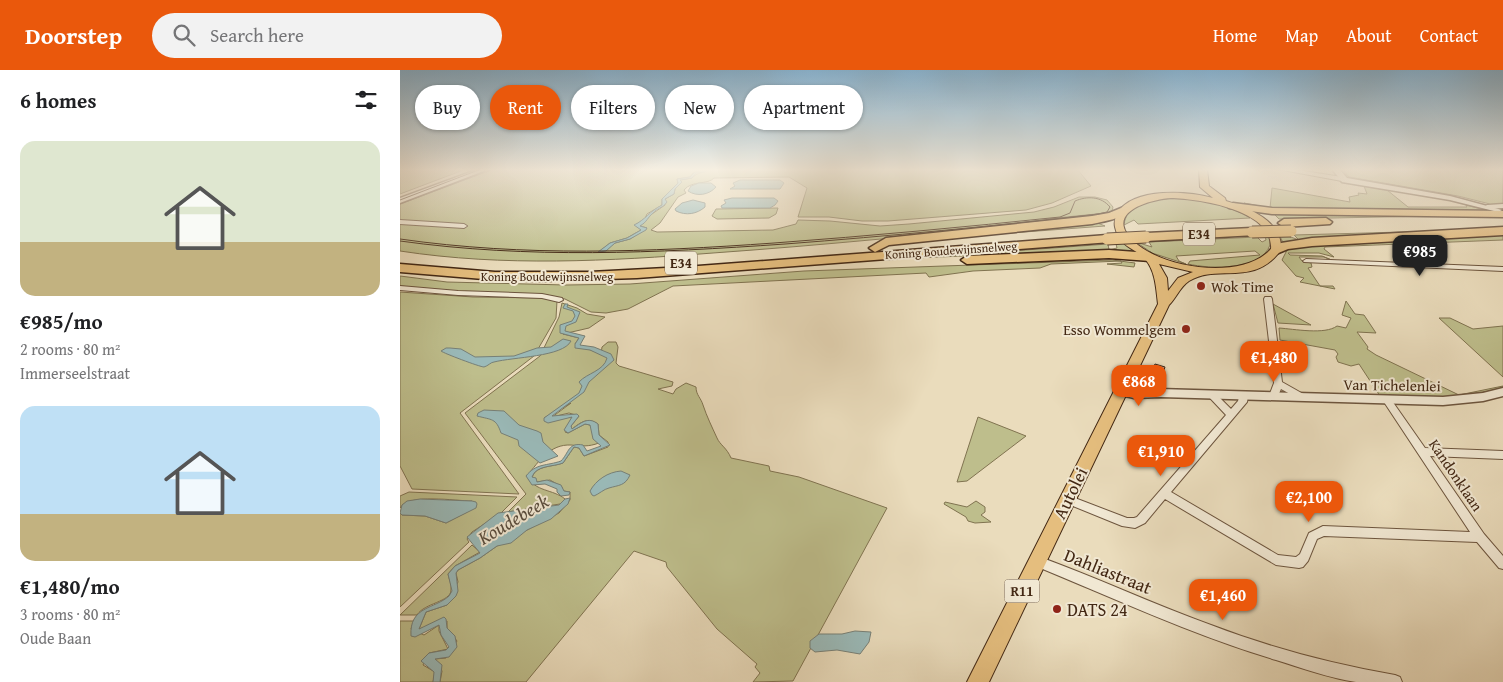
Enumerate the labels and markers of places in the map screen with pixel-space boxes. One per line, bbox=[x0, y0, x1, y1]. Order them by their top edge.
pin: €985 bbox=[1390, 234, 1450, 277]
place label: Wok Time bbox=[1211, 276, 1274, 297]
marker: Wok Time bbox=[1195, 280, 1207, 292]
place label: Esso Wommelgem bbox=[1063, 319, 1177, 340]
marker: Esso Wommelgem bbox=[1180, 323, 1192, 335]
pin: €1,480 bbox=[1233, 340, 1315, 383]
pin: €868 bbox=[1109, 364, 1169, 407]
pin: €1,910 bbox=[1120, 434, 1202, 477]
pin: €2,100 bbox=[1268, 480, 1350, 523]
pin: €1,460 bbox=[1182, 578, 1264, 621]
place label: DATS 24 bbox=[1067, 596, 1128, 623]
marker: DATS 24 bbox=[1051, 603, 1063, 615]

